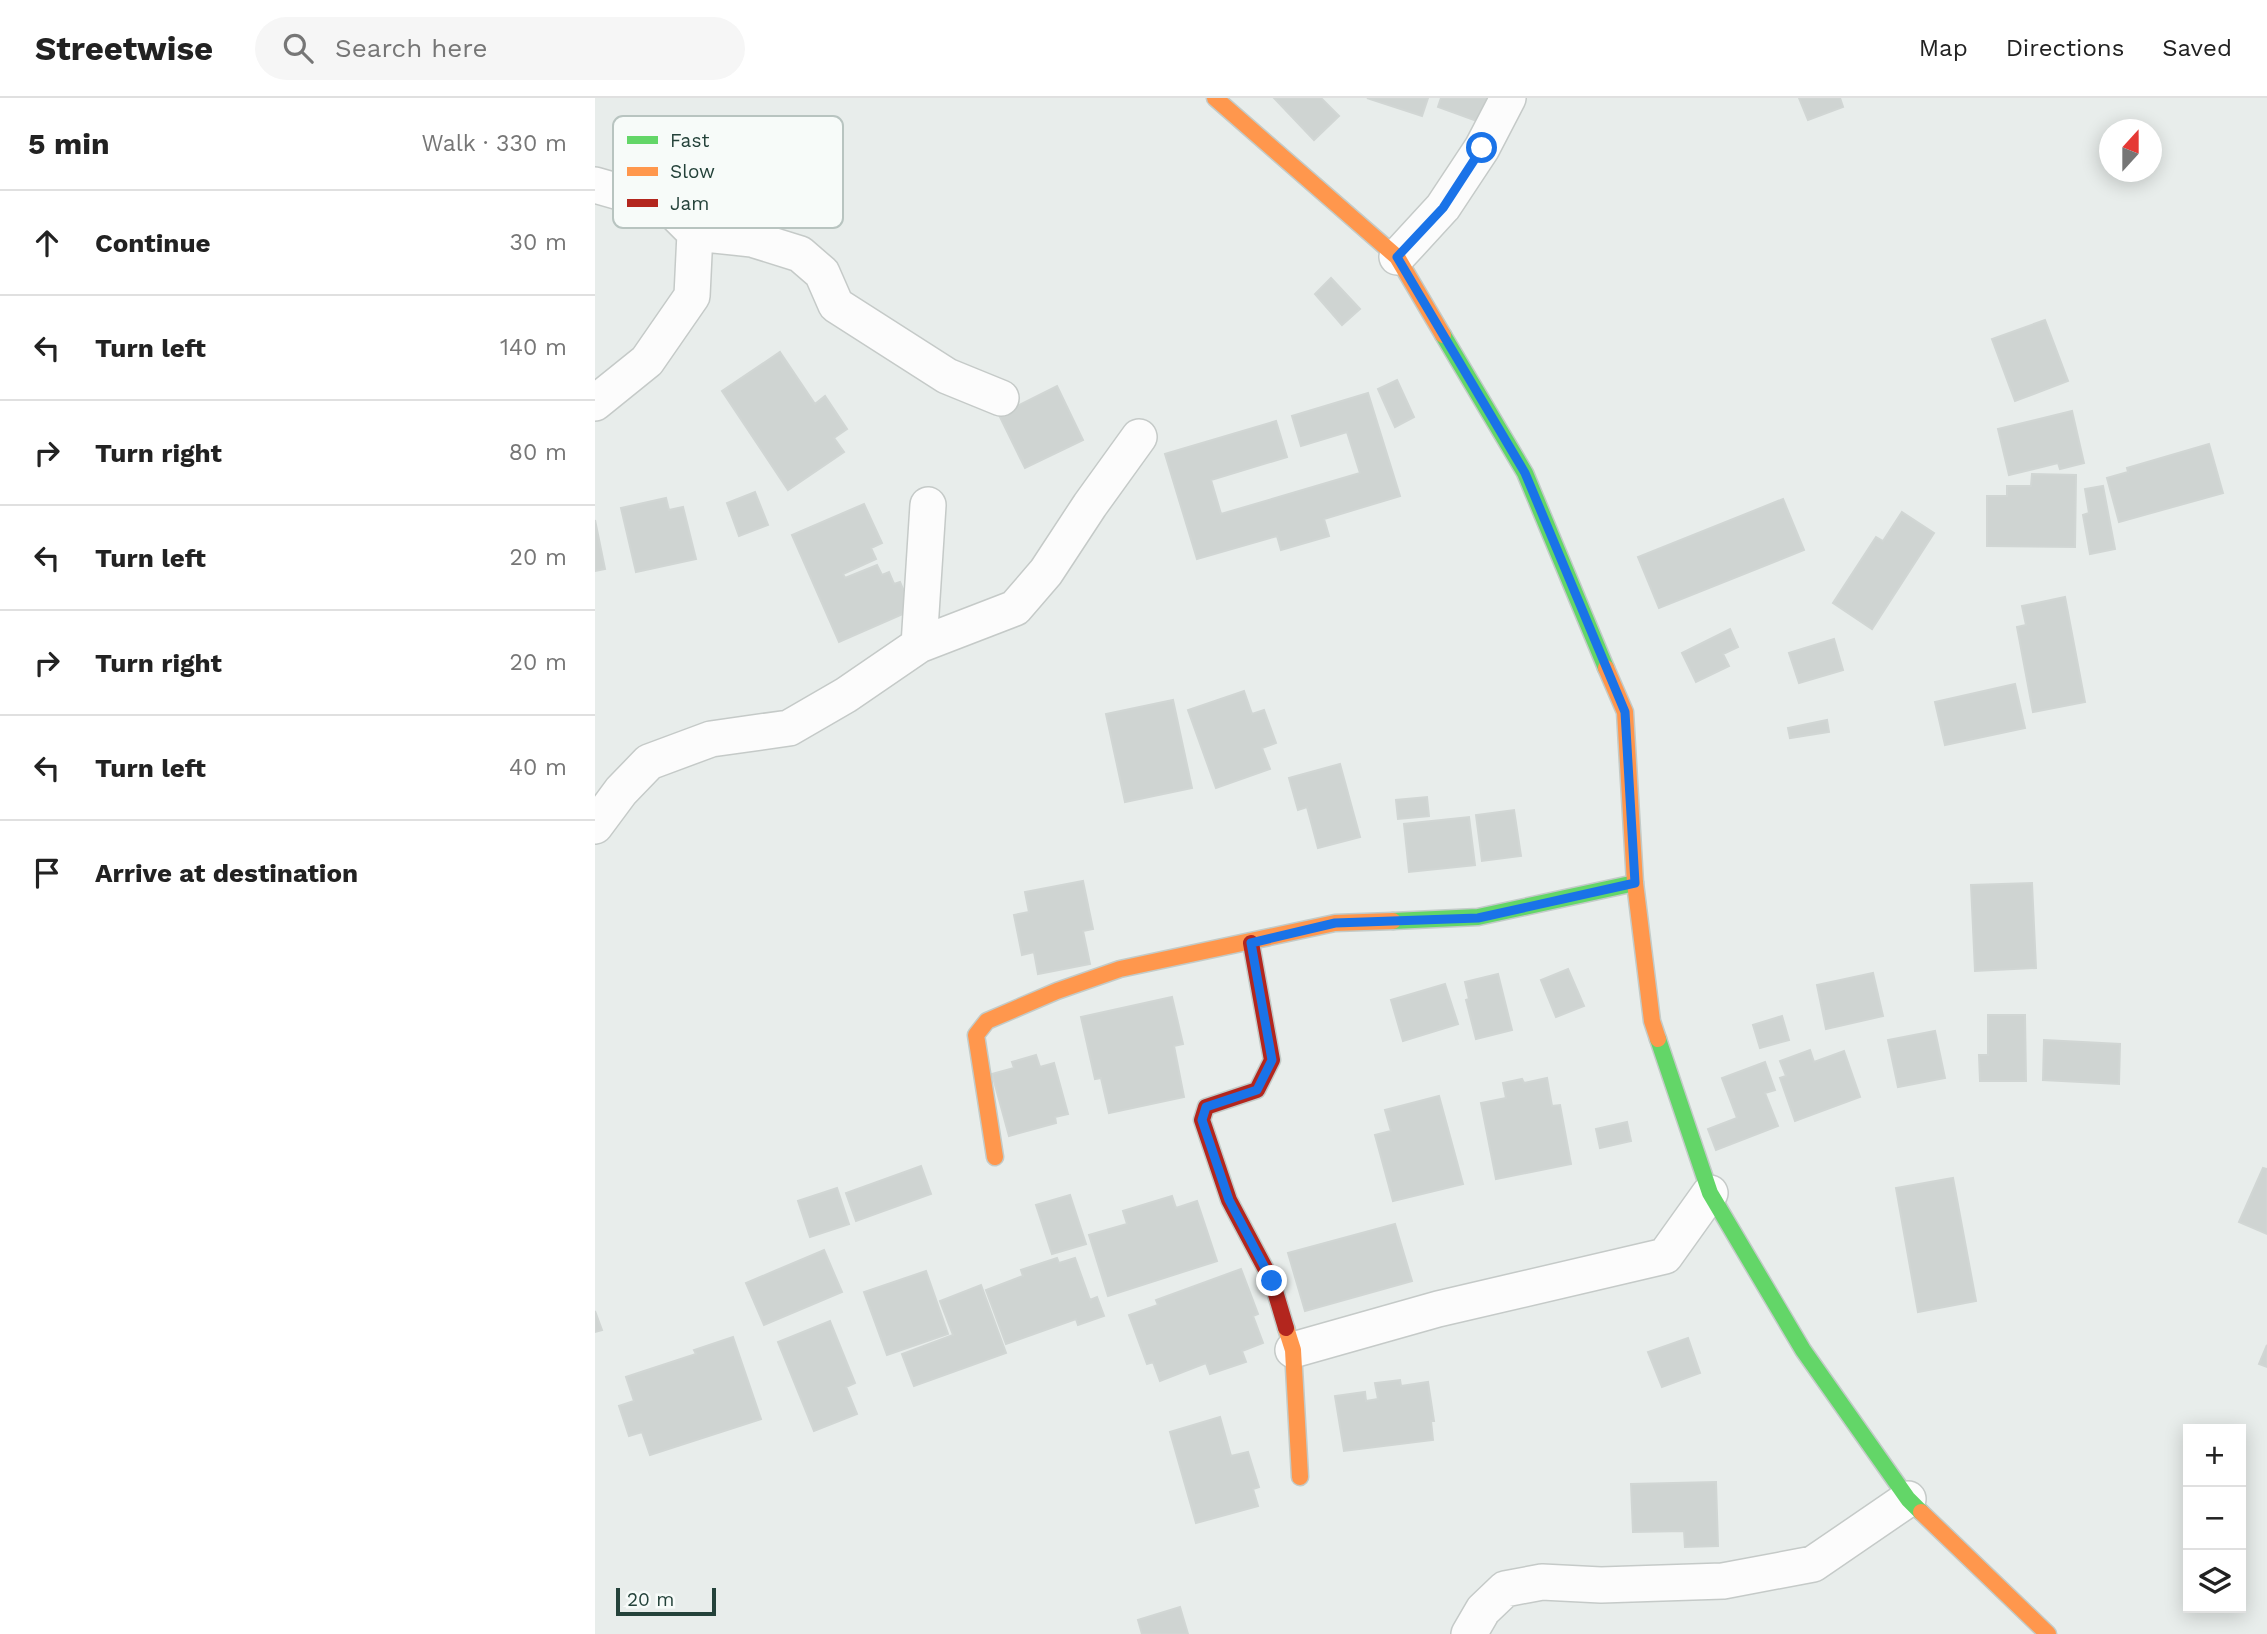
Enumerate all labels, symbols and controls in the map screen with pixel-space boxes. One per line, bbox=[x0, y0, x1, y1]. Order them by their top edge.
search box bbox=[255, 17, 745, 80]
text: Streetwise bbox=[35, 29, 213, 68]
icon: search bbox=[279, 29, 317, 67]
text: Search here bbox=[335, 33, 487, 63]
text: Map bbox=[1919, 34, 1968, 62]
text: Directions bbox=[2006, 34, 2124, 62]
text: Saved bbox=[2162, 34, 2232, 62]
legend bbox=[613, 116, 843, 228]
north arrow bbox=[2099, 119, 2162, 182]
text: 5 min bbox=[28, 126, 110, 161]
text: Fast bbox=[670, 129, 709, 152]
text: Walk · 330 m bbox=[421, 130, 567, 157]
route start bbox=[1466, 132, 1497, 163]
text: Slow bbox=[670, 160, 715, 183]
text: Jam bbox=[670, 192, 709, 215]
icon: ahead bbox=[28, 224, 66, 262]
text: Continue bbox=[95, 228, 211, 258]
text: 30 m bbox=[510, 229, 567, 256]
icon: left bbox=[28, 329, 66, 367]
text: Turn left bbox=[95, 333, 206, 363]
text: 140 m bbox=[500, 334, 567, 361]
icon: right bbox=[28, 434, 66, 472]
text: Turn right bbox=[95, 438, 222, 468]
text: 80 m bbox=[509, 439, 567, 466]
icon: left bbox=[28, 539, 66, 577]
text: Turn left bbox=[95, 543, 206, 573]
text: 20 m bbox=[510, 544, 567, 571]
icon: right bbox=[28, 644, 66, 682]
text: Turn right bbox=[95, 648, 222, 678]
text: 20 m bbox=[510, 649, 567, 676]
icon: left bbox=[28, 749, 66, 787]
text: Turn left bbox=[95, 753, 206, 783]
text: 40 m bbox=[509, 754, 567, 781]
icon: arrive bbox=[28, 854, 66, 892]
text: Arrive at destination bbox=[95, 858, 358, 888]
route end bbox=[1256, 1265, 1287, 1296]
map controls bbox=[2183, 1424, 2246, 1613]
button: + bbox=[2183, 1424, 2246, 1487]
button: − bbox=[2183, 1487, 2246, 1550]
button: layers bbox=[2183, 1550, 2246, 1613]
scale bar bbox=[616, 1585, 716, 1617]
text: 20 m bbox=[627, 1588, 674, 1611]

